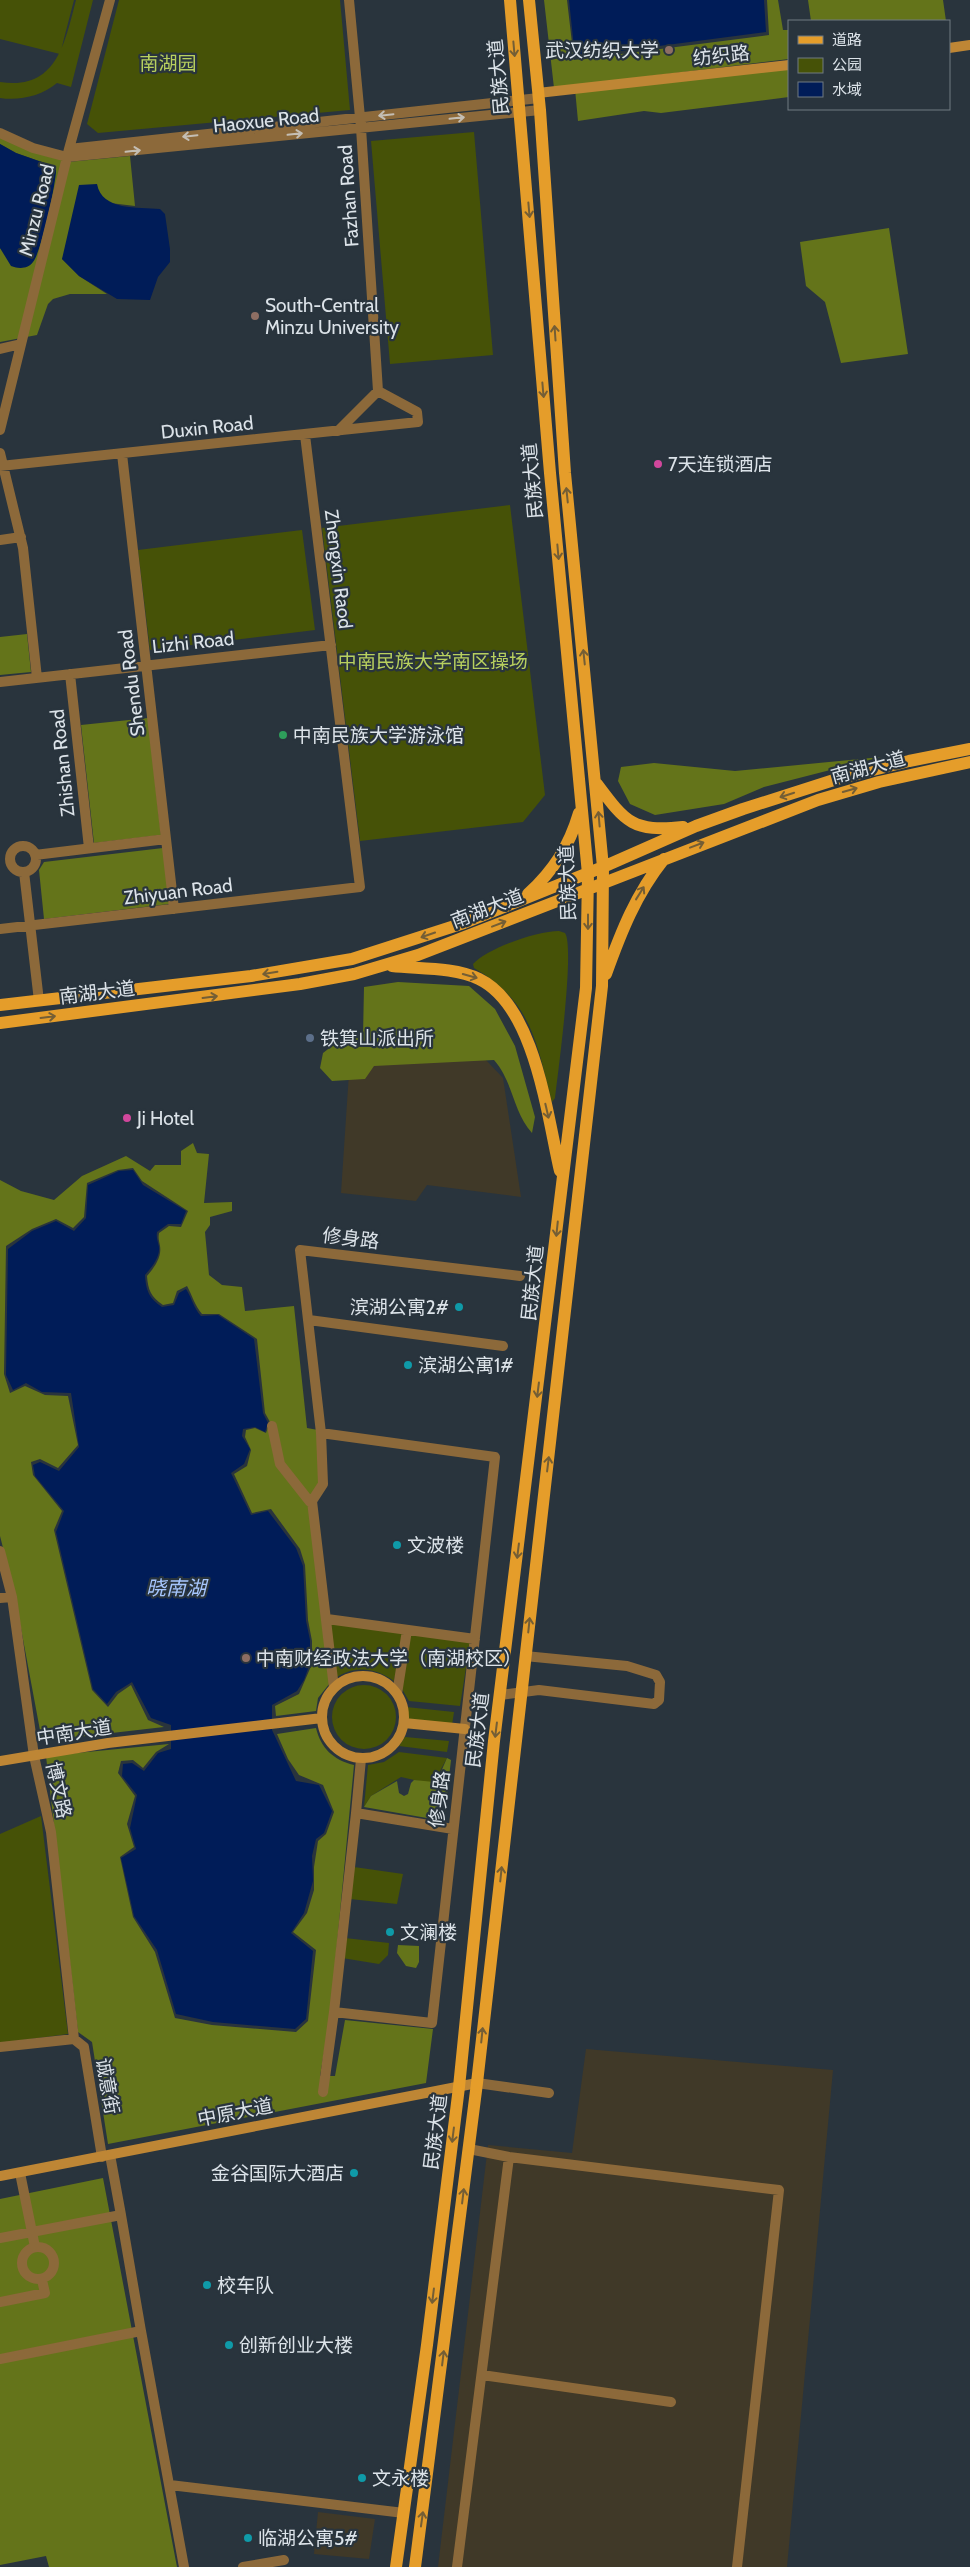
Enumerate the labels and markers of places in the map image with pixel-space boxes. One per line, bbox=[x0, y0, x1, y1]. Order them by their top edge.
place label: 武汉纺织大学 bbox=[545, 39, 659, 62]
marker: 武汉纺织大学 bbox=[663, 44, 675, 56]
place label: South-Central Minzu University bbox=[265, 294, 399, 339]
marker: South-Central Minzu University bbox=[249, 310, 261, 322]
place label: 7天连锁酒店 bbox=[668, 453, 773, 476]
marker: 7天连锁酒店 bbox=[652, 458, 664, 470]
place label: 中南民族大学游泳馆 bbox=[293, 724, 464, 747]
marker: 中南民族大学游泳馆 bbox=[277, 729, 289, 741]
place label: 铁箕山派出所 bbox=[320, 1027, 434, 1050]
marker: 铁箕山派出所 bbox=[304, 1032, 316, 1044]
place label: Ji Hotel bbox=[136, 1107, 194, 1130]
marker: Ji Hotel bbox=[121, 1112, 133, 1124]
place label: 滨湖公寓2# bbox=[350, 1296, 449, 1319]
marker: 滨湖公寓2# bbox=[453, 1301, 465, 1313]
place label: 滨湖公寓1# bbox=[418, 1354, 514, 1377]
marker: 滨湖公寓1# bbox=[402, 1359, 414, 1371]
place label: 文波楼 bbox=[407, 1534, 464, 1557]
marker: 文波楼 bbox=[391, 1539, 403, 1551]
place label: 中南财经政法大学（南湖校区） bbox=[256, 1647, 522, 1670]
marker: 中南财经政法大学（南湖校区） bbox=[240, 1652, 252, 1664]
place label: 文澜楼 bbox=[400, 1921, 457, 1944]
marker: 文澜楼 bbox=[384, 1926, 396, 1938]
place label: 金谷国际大酒店 bbox=[211, 2162, 344, 2185]
marker: 金谷国际大酒店 bbox=[348, 2167, 360, 2179]
place label: 校车队 bbox=[217, 2274, 274, 2297]
marker: 校车队 bbox=[201, 2279, 213, 2291]
place label: 创新创业大楼 bbox=[239, 2334, 353, 2357]
marker: 创新创业大楼 bbox=[223, 2339, 235, 2351]
place label: 文永楼 bbox=[372, 2467, 429, 2490]
marker: 文永楼 bbox=[356, 2472, 368, 2484]
place label: 临湖公寓5# bbox=[258, 2527, 358, 2550]
marker: 临湖公寓5# bbox=[242, 2532, 254, 2544]

